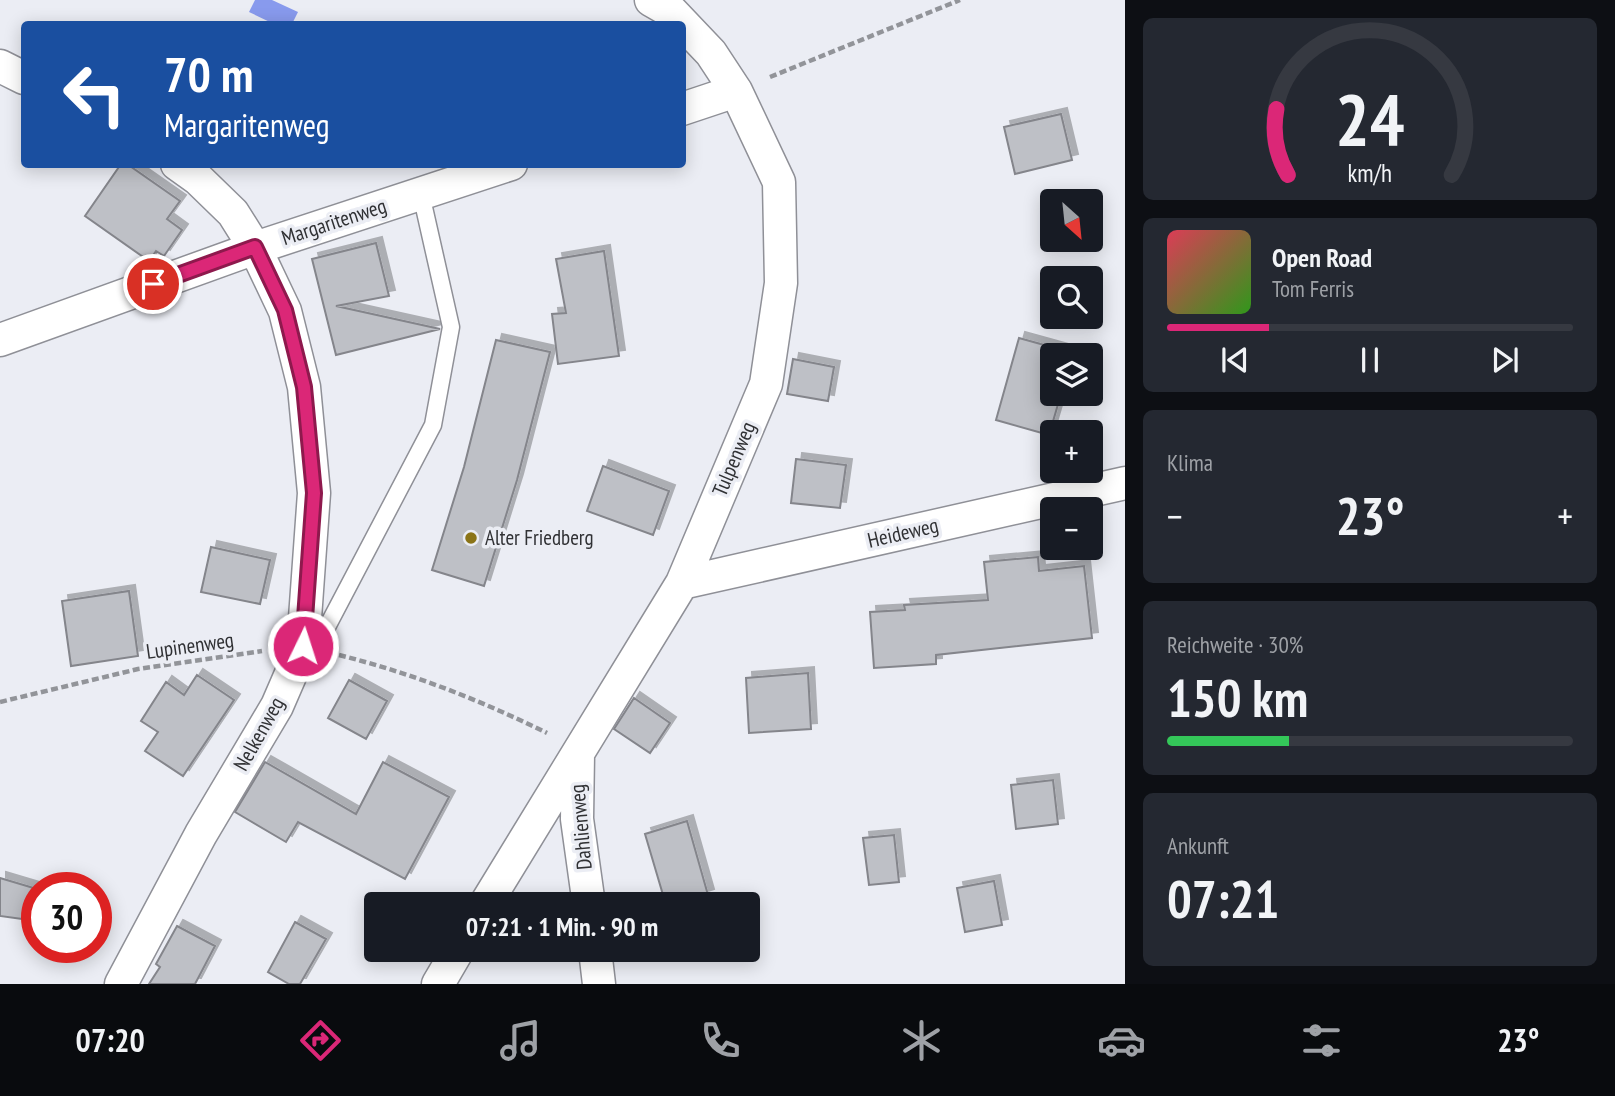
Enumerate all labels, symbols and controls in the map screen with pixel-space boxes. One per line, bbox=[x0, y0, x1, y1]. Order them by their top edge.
text: 70 m bbox=[164, 42, 253, 106]
icon: left bbox=[49, 49, 140, 140]
text: 24 bbox=[1335, 71, 1405, 165]
text: Margaritenweg bbox=[164, 104, 329, 146]
text: km/h bbox=[1348, 157, 1392, 189]
north arrow bbox=[1040, 189, 1102, 252]
map controls bbox=[1040, 189, 1103, 560]
street label: Margaritenweg bbox=[278, 192, 390, 251]
text: Open Road bbox=[1272, 241, 1372, 274]
pin bbox=[123, 254, 183, 314]
icon: arrive bbox=[134, 265, 172, 303]
button: search bbox=[1040, 266, 1103, 329]
text: Tom Ferris bbox=[1272, 274, 1354, 303]
icon: previous bbox=[1216, 341, 1254, 379]
icon: pause bbox=[1351, 341, 1389, 379]
icon: next bbox=[1486, 341, 1524, 379]
button: layers bbox=[1040, 343, 1103, 406]
street label: Tulpenweg bbox=[706, 417, 761, 500]
button: + bbox=[1040, 420, 1103, 483]
text: Klima bbox=[1167, 448, 1213, 477]
text: 23° bbox=[1336, 482, 1404, 549]
text: − bbox=[1167, 491, 1183, 540]
text: + bbox=[1557, 491, 1573, 540]
button: − bbox=[1040, 497, 1103, 560]
street label: Heideweg bbox=[865, 511, 941, 554]
place label: Alter Friedberg bbox=[485, 524, 594, 551]
marker: Alter Friedberg bbox=[463, 530, 479, 546]
position arrow bbox=[266, 609, 340, 683]
street label: Lupinenweg bbox=[144, 626, 235, 665]
text: Reichweite · 30% bbox=[1167, 630, 1303, 659]
text: 150 km bbox=[1167, 664, 1308, 731]
street label: Nelkenweg bbox=[227, 692, 290, 775]
street label: Dahlienweg bbox=[563, 783, 598, 871]
text: Ankunft bbox=[1167, 831, 1229, 860]
text: 07:21 bbox=[1167, 865, 1279, 932]
speed limit sign: 30 bbox=[21, 872, 112, 963]
text: 07:21 · 1 Min. · 90 m bbox=[466, 910, 658, 943]
icon: directions bbox=[296, 1016, 345, 1065]
icon: music bbox=[496, 1016, 545, 1065]
icon: phone bbox=[696, 1016, 745, 1065]
icon: climate bbox=[897, 1016, 946, 1065]
icon: car bbox=[1097, 1016, 1146, 1065]
icon: filters bbox=[1297, 1016, 1346, 1065]
text: 07:20 bbox=[76, 1019, 145, 1061]
text: 23° bbox=[1497, 1019, 1539, 1061]

